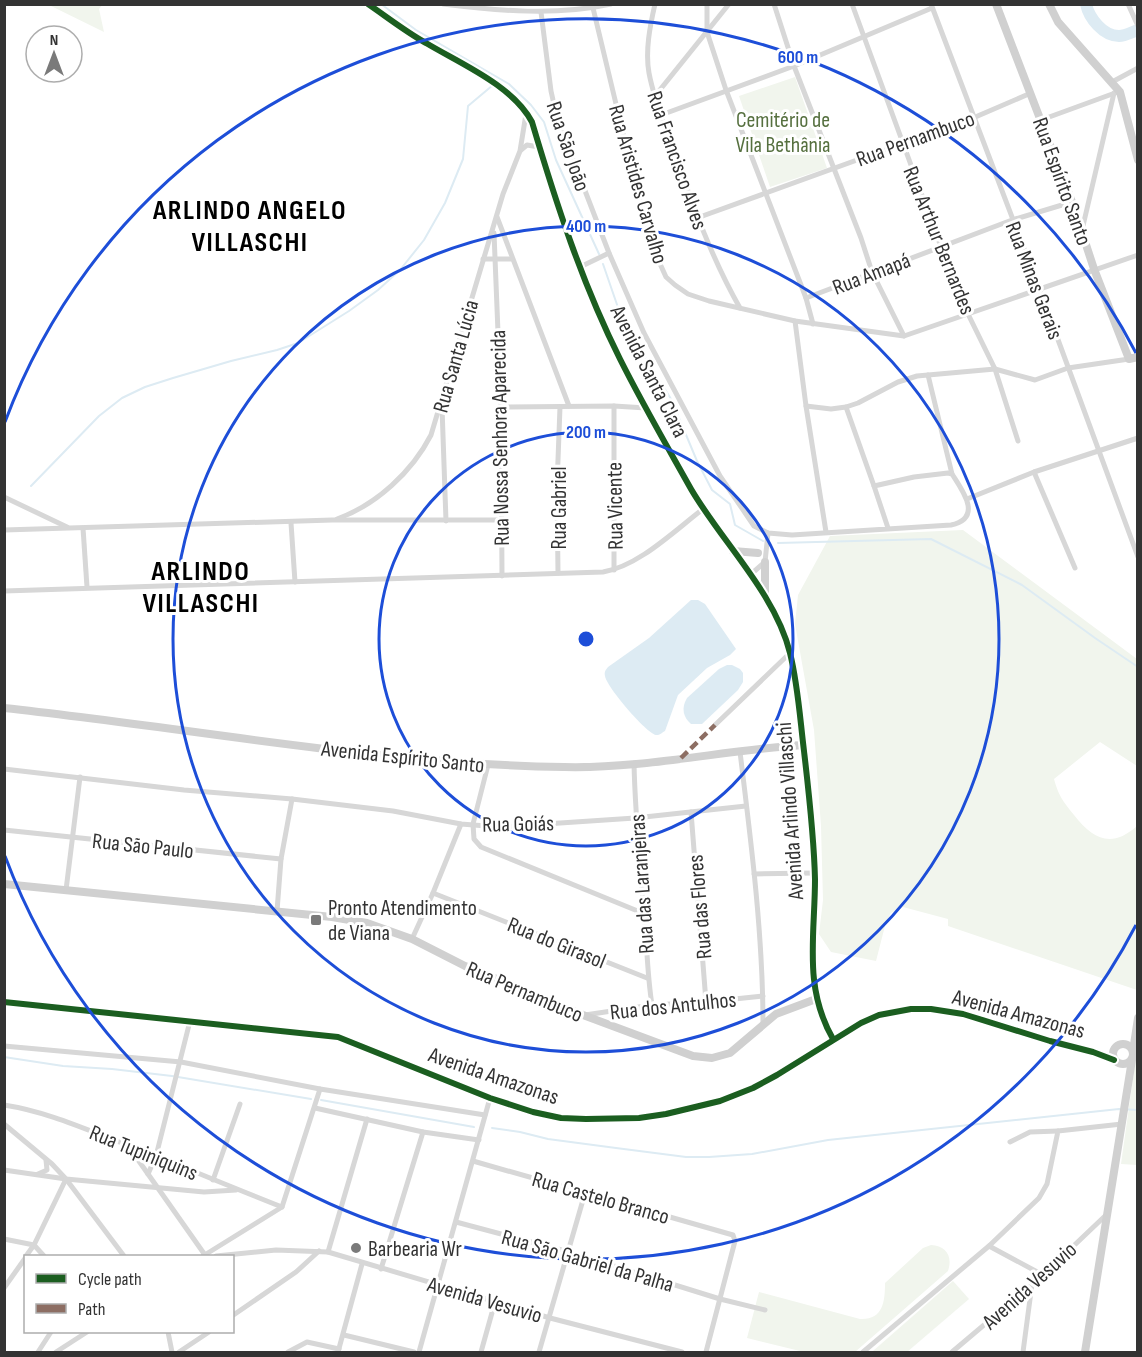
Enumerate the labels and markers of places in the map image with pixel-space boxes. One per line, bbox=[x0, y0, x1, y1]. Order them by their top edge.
centre of rings bbox=[576, 629, 596, 649]
place label: Pronto Atendimento de Viana bbox=[328, 895, 477, 947]
marker: Pronto Atendimento de Viana bbox=[309, 913, 323, 927]
place label: Barbearia Wr bbox=[368, 1236, 462, 1263]
marker: Barbearia Wr bbox=[349, 1241, 363, 1255]

